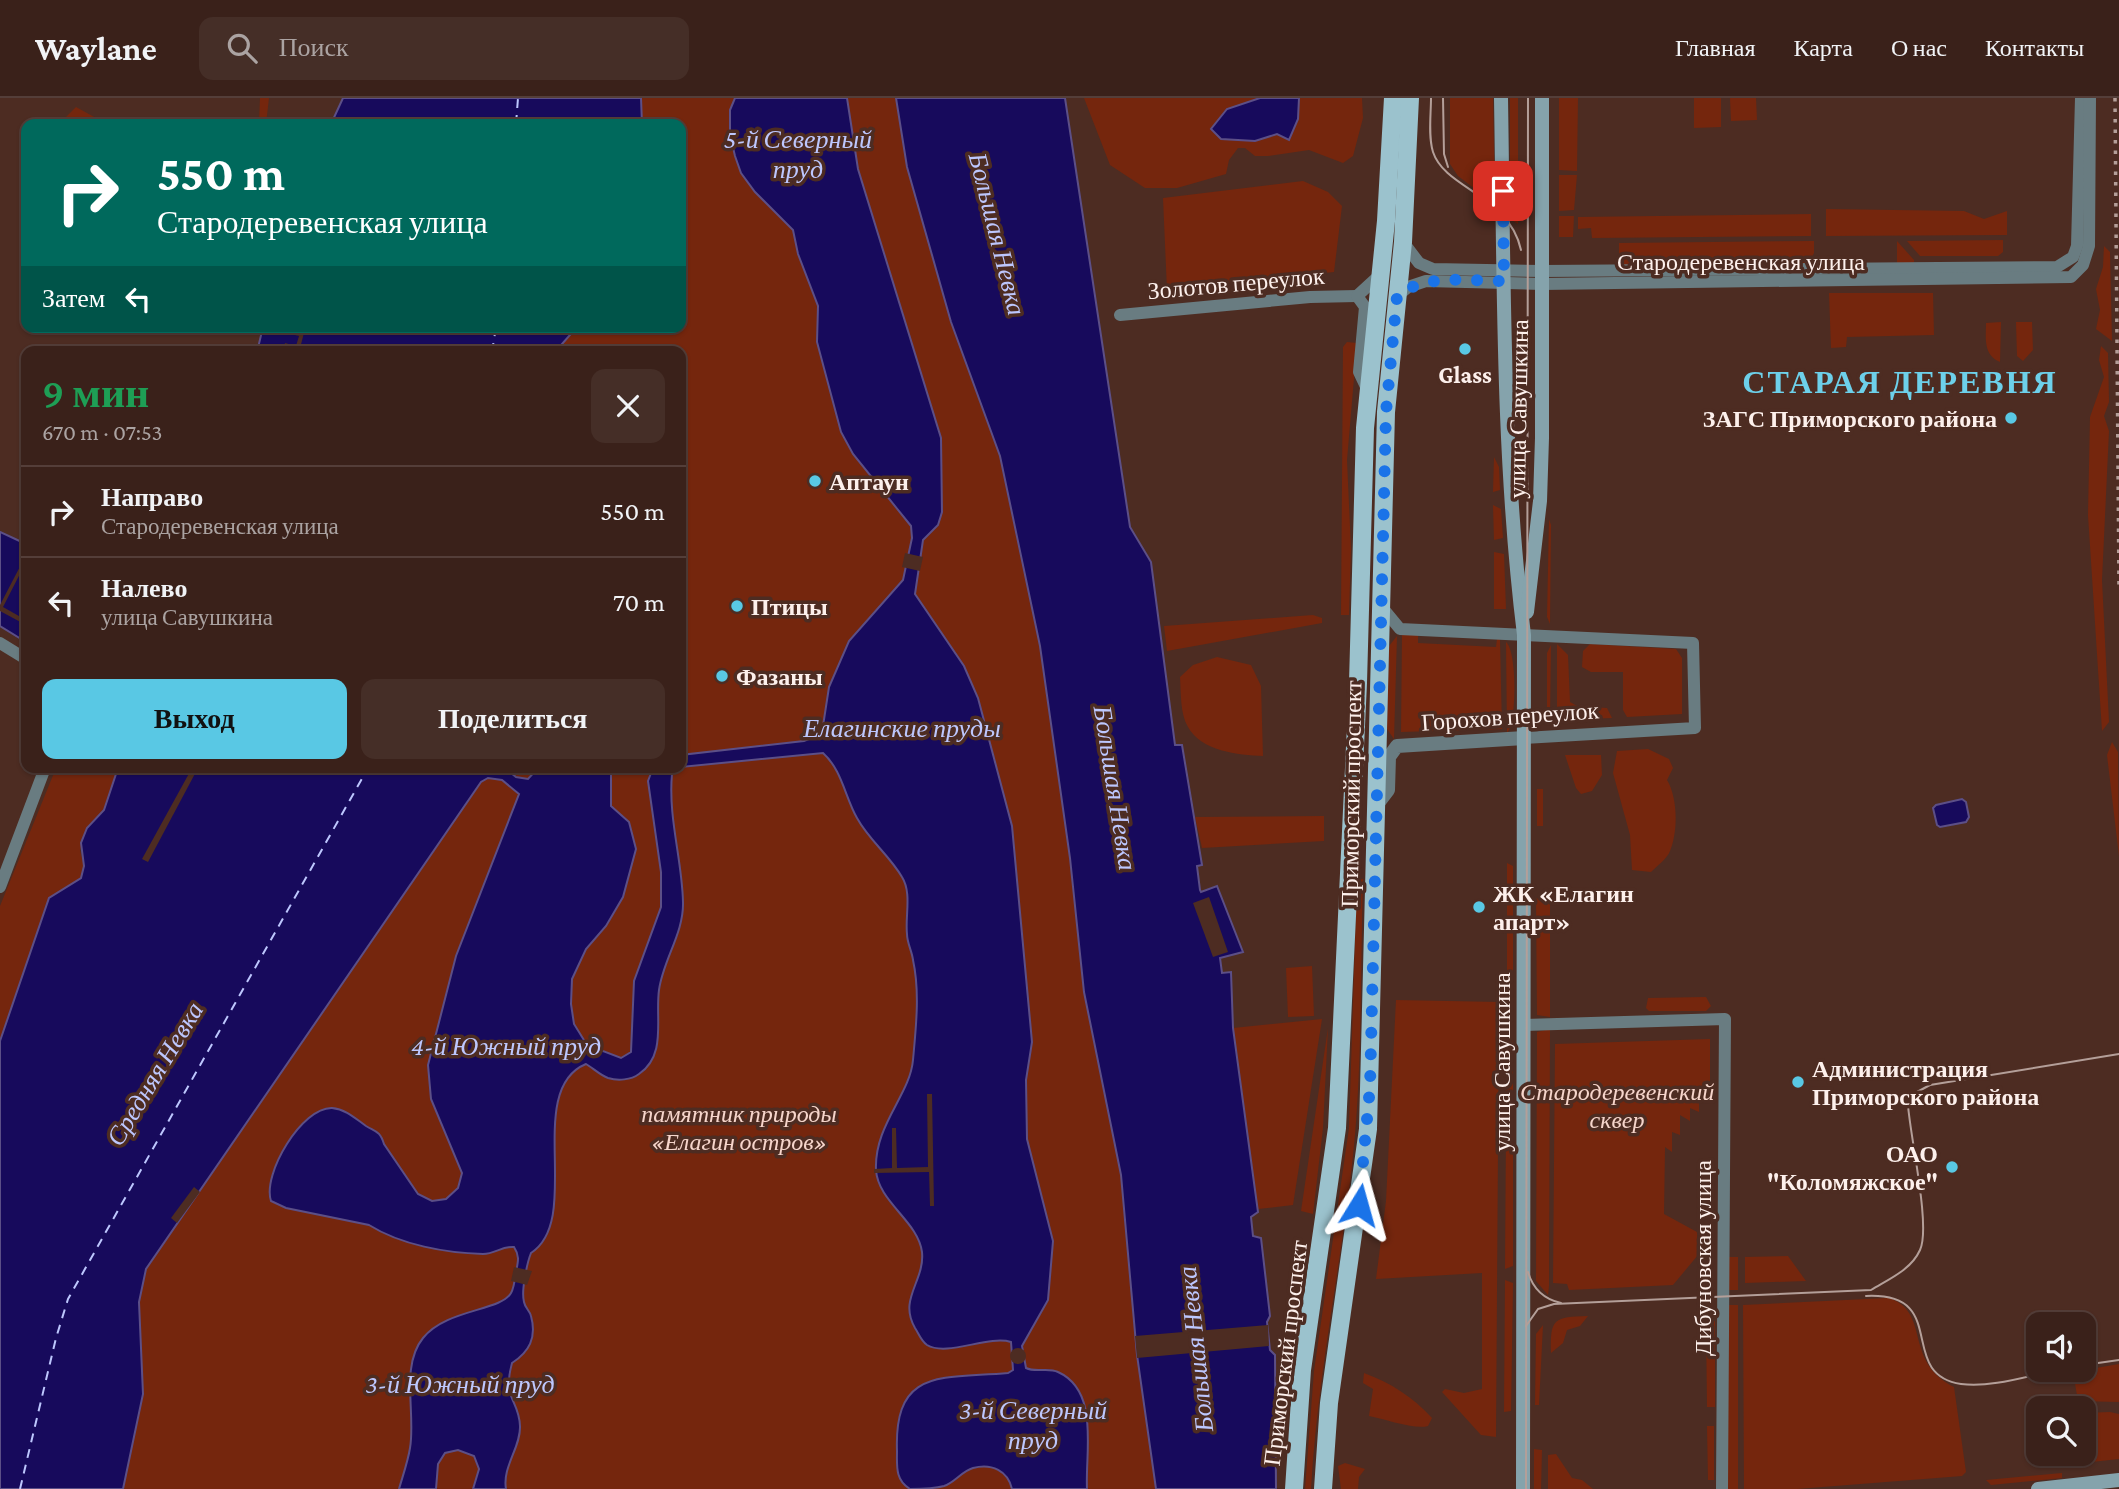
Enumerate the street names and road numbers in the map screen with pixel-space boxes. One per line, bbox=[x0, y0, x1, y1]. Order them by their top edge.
street label: Стародеревенская улица bbox=[1617, 248, 1865, 275]
street label: Золотов переулок bbox=[1146, 262, 1326, 304]
street label: улица Савушкина bbox=[1503, 319, 1533, 499]
street label: Приморский проспект bbox=[1336, 680, 1366, 908]
street label: Горохов переулок bbox=[1420, 696, 1600, 736]
street label: улица Савушкина bbox=[1488, 972, 1515, 1152]
street label: Дибуновская улица bbox=[1689, 1160, 1716, 1356]
street label: Приморский проспект bbox=[1258, 1238, 1312, 1467]

